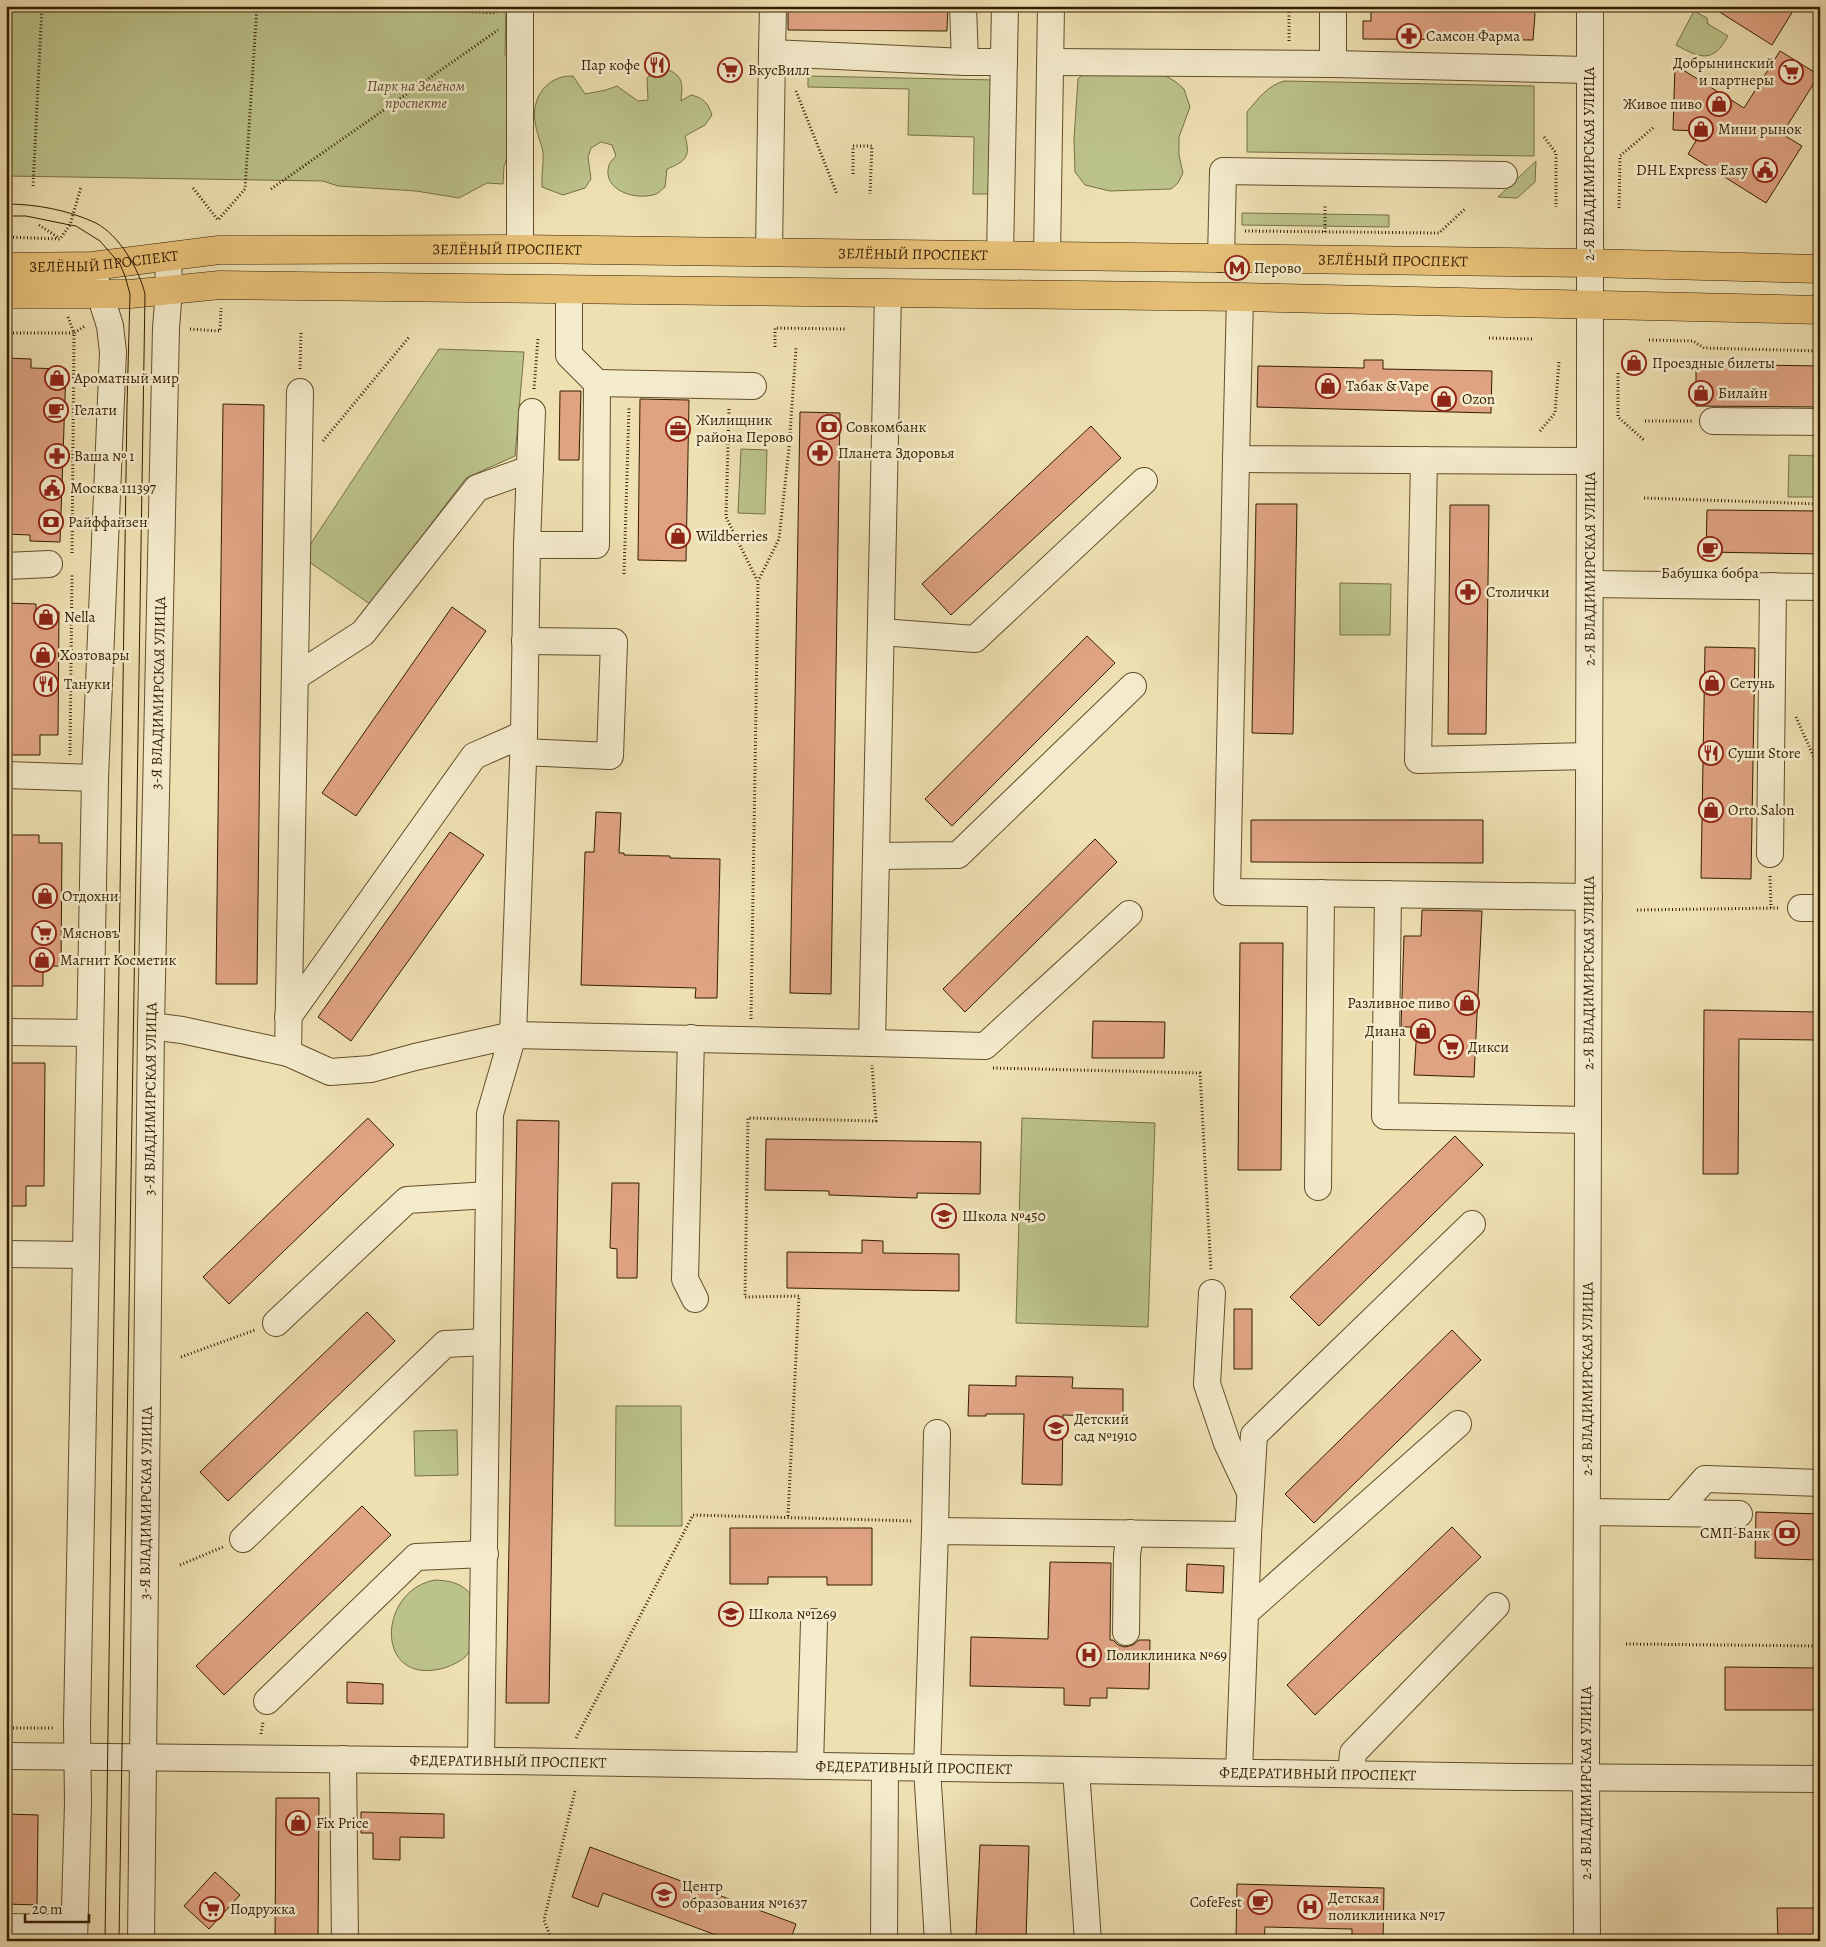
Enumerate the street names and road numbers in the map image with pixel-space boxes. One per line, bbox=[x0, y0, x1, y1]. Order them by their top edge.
street label: 2-Я ВЛАДИМИРСКАЯ УЛИЦА bbox=[1579, 67, 1599, 261]
street label: ЗЕЛЁНЫЙ ПРОСПЕКТ bbox=[432, 239, 583, 260]
street label: ЗЕЛЁНЫЙ ПРОСПЕКТ bbox=[838, 243, 989, 265]
street label: ЗЕЛЁНЫЙ ПРОСПЕКТ bbox=[29, 245, 180, 277]
street label: ЗЕЛЁНЫЙ ПРОСПЕКТ bbox=[1318, 249, 1469, 271]
street label: 2-Я ВЛАДИМИРСКАЯ УЛИЦА bbox=[1579, 472, 1600, 666]
street label: 3-Я ВЛАДИМИРСКАЯ УЛИЦА bbox=[146, 596, 170, 790]
street label: 2-Я ВЛАДИМИРСКАЯ УЛИЦА bbox=[1578, 876, 1599, 1070]
street label: 3-Я ВЛАДИМИРСКАЯ УЛИЦА bbox=[139, 1002, 162, 1196]
street label: 2-Я ВЛАДИМИРСКАЯ УЛИЦА bbox=[1577, 1282, 1598, 1476]
street label: 3-Я ВЛАДИМИРСКАЯ УЛИЦА bbox=[135, 1406, 157, 1600]
street label: 2-Я ВЛАДИМИРСКАЯ УЛИЦА bbox=[1576, 1686, 1596, 1880]
street label: ФЕДЕРАТИВНЫЙ ПРОСПЕКТ bbox=[409, 1750, 607, 1773]
street label: ФЕДЕРАТИВНЫЙ ПРОСПЕКТ bbox=[815, 1756, 1013, 1779]
street label: ФЕДЕРАТИВНЫЙ ПРОСПЕКТ bbox=[1219, 1762, 1417, 1785]

